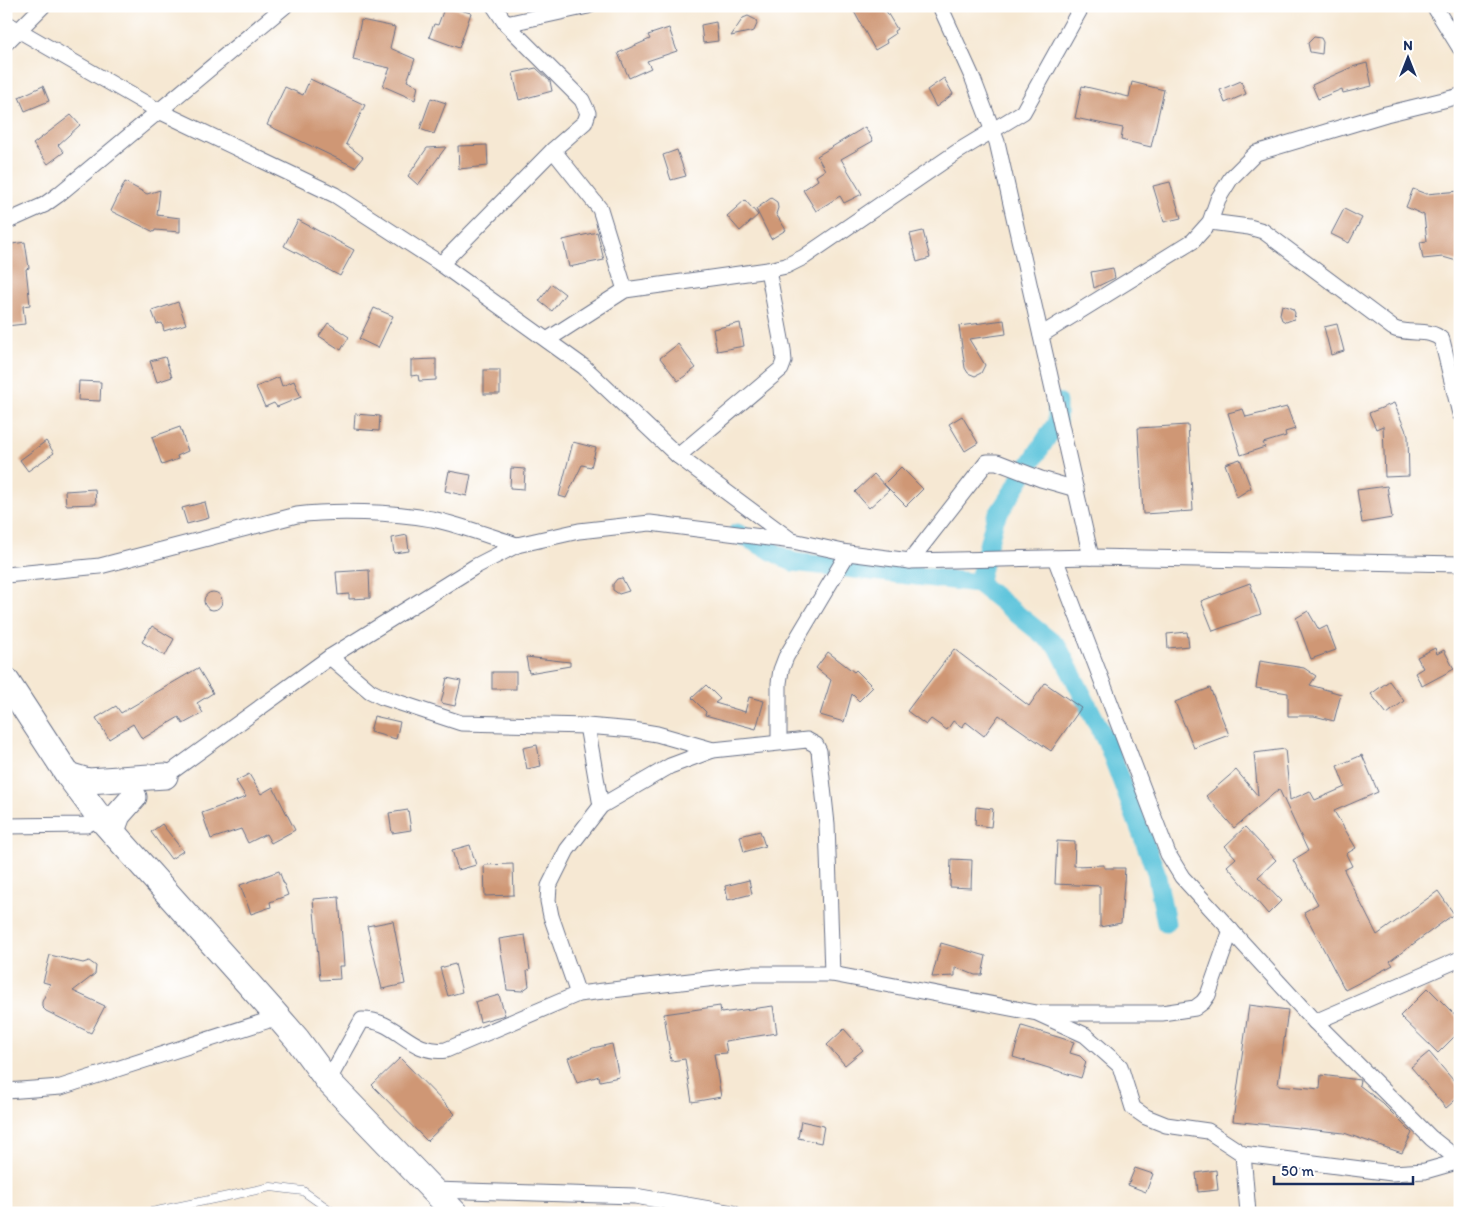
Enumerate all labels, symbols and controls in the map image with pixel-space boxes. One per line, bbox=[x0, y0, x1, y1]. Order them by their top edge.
north arrow bbox=[1384, 32, 1434, 82]
text: N bbox=[1403, 37, 1413, 54]
scale bar bbox=[1274, 1154, 1412, 1186]
text: 50 m bbox=[1281, 1162, 1314, 1180]

